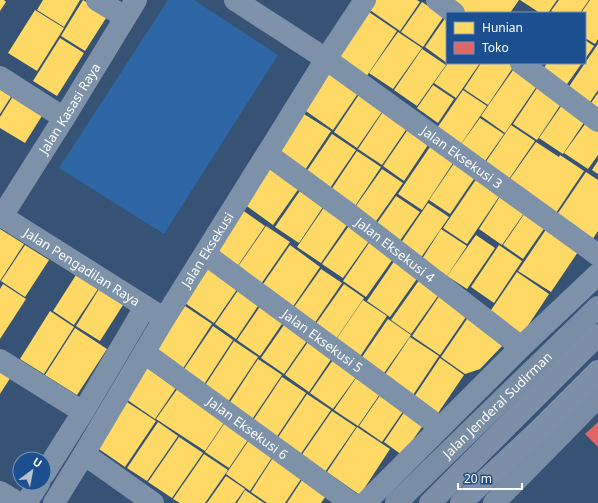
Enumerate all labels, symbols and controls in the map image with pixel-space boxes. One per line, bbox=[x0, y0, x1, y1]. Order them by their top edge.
legend bbox=[446, 12, 586, 64]
text: Hunian bbox=[482, 19, 523, 36]
text: Toko bbox=[482, 39, 509, 56]
street label: Jalan Kasasi Raya bbox=[33, 59, 105, 159]
street label: Jalan Eksekusi 3 bbox=[416, 120, 506, 192]
street label: Jalan Eksekusi bbox=[176, 209, 237, 292]
street label: Jalan Eksekusi 4 bbox=[350, 212, 439, 287]
street label: Jalan Pengadilan Raya bbox=[19, 222, 144, 310]
street label: Jalan Eksekusi 5 bbox=[277, 304, 367, 376]
street label: Jalan Jenderal Sudirman bbox=[437, 348, 556, 463]
street label: Jalan Eksekusi 6 bbox=[202, 391, 292, 463]
north arrow bbox=[12, 451, 52, 491]
text: U bbox=[30, 454, 45, 471]
scale bar bbox=[458, 465, 522, 491]
text: 20 m bbox=[464, 470, 492, 487]

